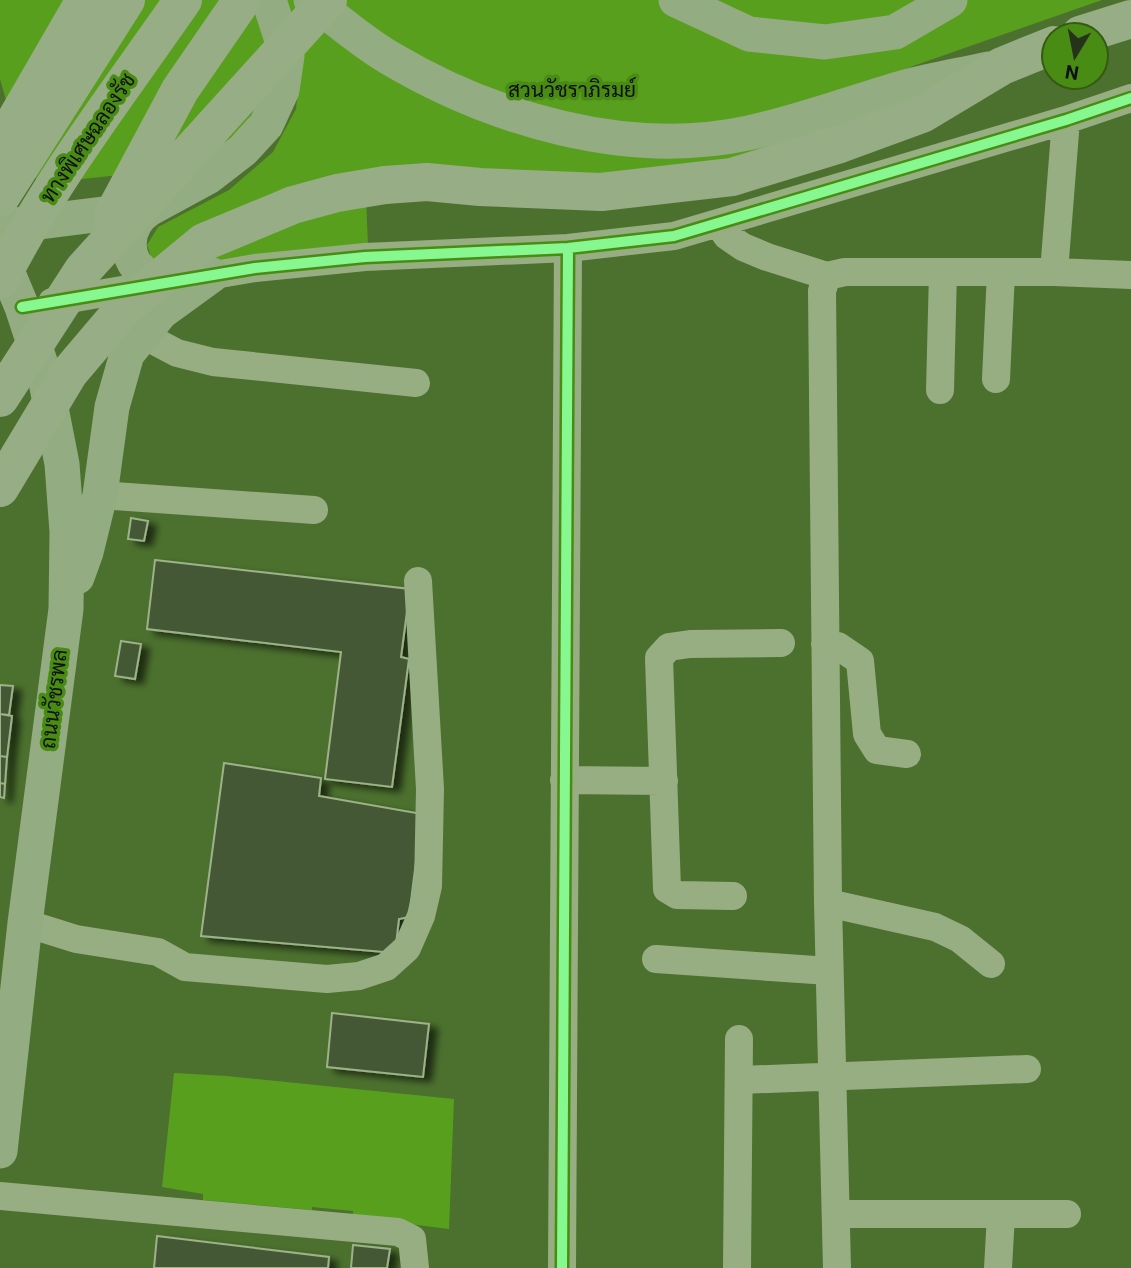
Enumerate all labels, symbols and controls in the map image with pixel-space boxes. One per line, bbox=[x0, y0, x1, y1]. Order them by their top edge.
north arrow bbox=[1040, 21, 1110, 91]
text: N bbox=[1064, 60, 1081, 85]
street label: ทางพิเศษฉลองรัช bbox=[36, 69, 140, 207]
park label: สวนวัชราภิรมย์ bbox=[508, 76, 636, 102]
street label: ถนนวัชรพล bbox=[36, 648, 72, 750]

